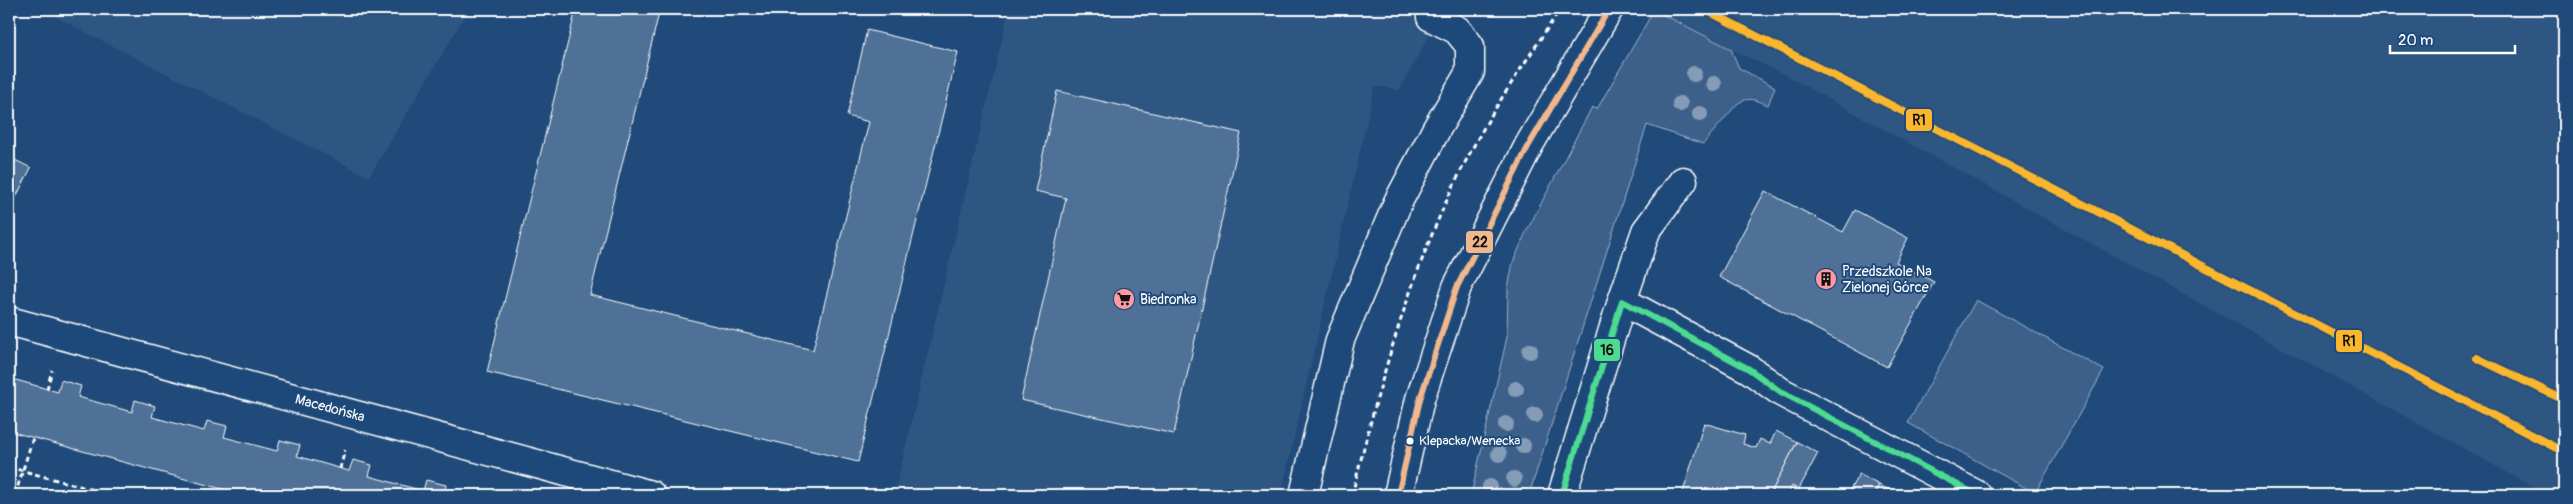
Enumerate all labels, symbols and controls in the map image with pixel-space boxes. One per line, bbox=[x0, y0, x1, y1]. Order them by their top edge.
scale bar bbox=[2390, 22, 2516, 54]
text: 20 m bbox=[2398, 31, 2433, 50]
line badge: R1 bbox=[1905, 108, 1933, 132]
text: R1 bbox=[1912, 112, 1926, 129]
line badge: 22 bbox=[1465, 230, 1494, 254]
text: 22 bbox=[1472, 234, 1488, 251]
place label: Przedszkole Na Zielonej Górce bbox=[1842, 263, 1932, 296]
building icon: Przedszkole Na Zielonej Górce bbox=[1814, 267, 1838, 291]
supermarket icon: Biedronka bbox=[1112, 287, 1136, 311]
place label: Biedronka bbox=[1140, 291, 1197, 308]
line badge: R1 bbox=[2335, 329, 2363, 353]
text: R1 bbox=[2342, 333, 2356, 350]
line badge: 16 bbox=[1593, 338, 1621, 362]
text: 16 bbox=[1600, 342, 1614, 359]
street label: Macedońska bbox=[293, 391, 367, 425]
place label: Klepacka/Wenecka bbox=[1419, 433, 1520, 449]
marker: Klepacka/Wenecka bbox=[1405, 436, 1415, 446]

